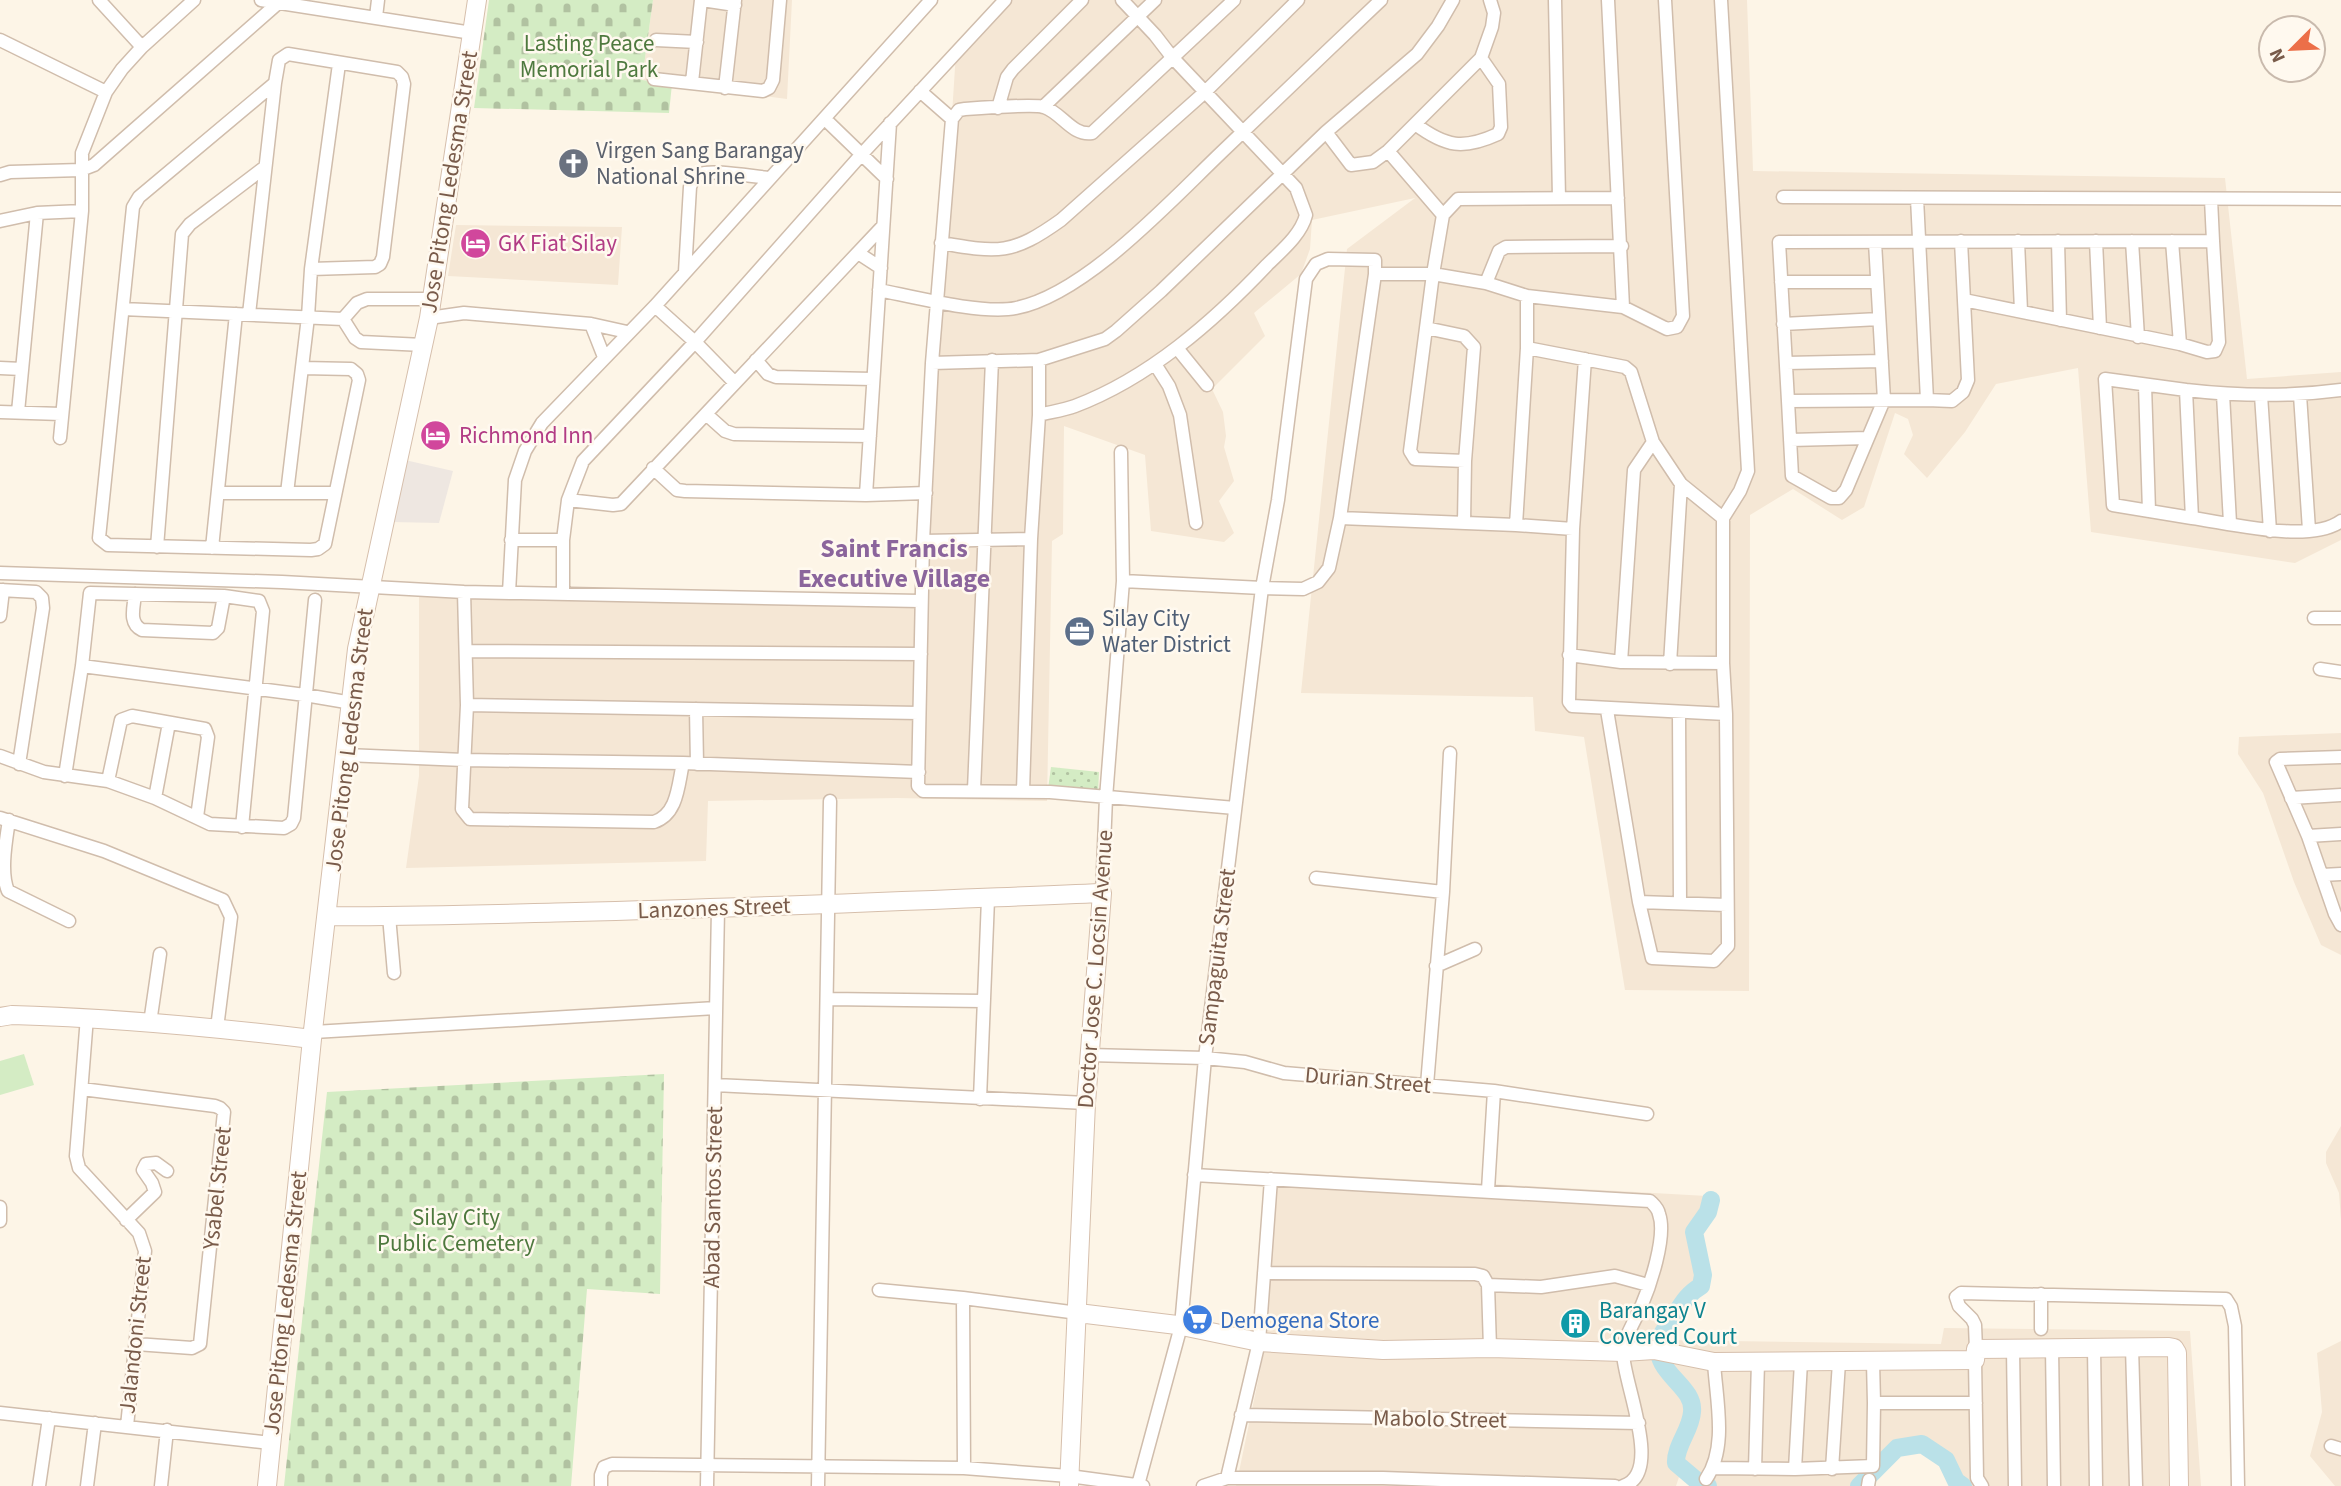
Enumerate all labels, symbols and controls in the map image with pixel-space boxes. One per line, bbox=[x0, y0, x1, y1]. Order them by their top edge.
north arrow bbox=[2257, 14, 2327, 84]
park label: Lasting Peace Memorial Park bbox=[520, 27, 659, 86]
text: N bbox=[2263, 44, 2293, 67]
street label: Jose Pitong Ledesma Street bbox=[412, 48, 486, 316]
place label: Virgen Sang Barangay National Shrine bbox=[596, 134, 804, 193]
church icon: Virgen Sang Barangay National Shrine bbox=[556, 146, 590, 180]
hotel icon: GK Fiat Silay bbox=[458, 226, 492, 260]
place label: GK Fiat Silay bbox=[498, 227, 617, 260]
hotel icon: Richmond Inn bbox=[419, 418, 453, 452]
place label: Richmond Inn bbox=[459, 419, 593, 452]
district label: Saint Francis Executive Village bbox=[798, 530, 990, 597]
place label: Silay City Water District bbox=[1102, 602, 1231, 661]
street label: Jose Pitong Ledesma Street bbox=[316, 606, 382, 874]
office icon: Silay City Water District bbox=[1062, 614, 1096, 648]
street label: Doctor Jose C. Locsin Avenue bbox=[1069, 829, 1121, 1109]
street label: Sampaguita Street bbox=[1190, 867, 1244, 1047]
street label: Lanzones Street bbox=[637, 889, 791, 927]
street label: Durian Street bbox=[1303, 1058, 1433, 1102]
street label: Abad Santos Street bbox=[695, 1105, 731, 1288]
street label: Ysabel Street bbox=[194, 1125, 240, 1252]
street label: Jose Pitong Ledesma Street bbox=[255, 1169, 315, 1437]
park label: Silay City Public Cemetery bbox=[377, 1201, 535, 1260]
street label: Jalandoni Street bbox=[110, 1254, 160, 1415]
place label: Barangay V Covered Court bbox=[1599, 1294, 1737, 1353]
supermarket icon: Demogena Store bbox=[1180, 1303, 1214, 1337]
place label: Demogena Store bbox=[1220, 1304, 1379, 1337]
building icon: Barangay V Covered Court bbox=[1559, 1306, 1593, 1340]
street label: Mabolo Street bbox=[1373, 1401, 1508, 1437]

